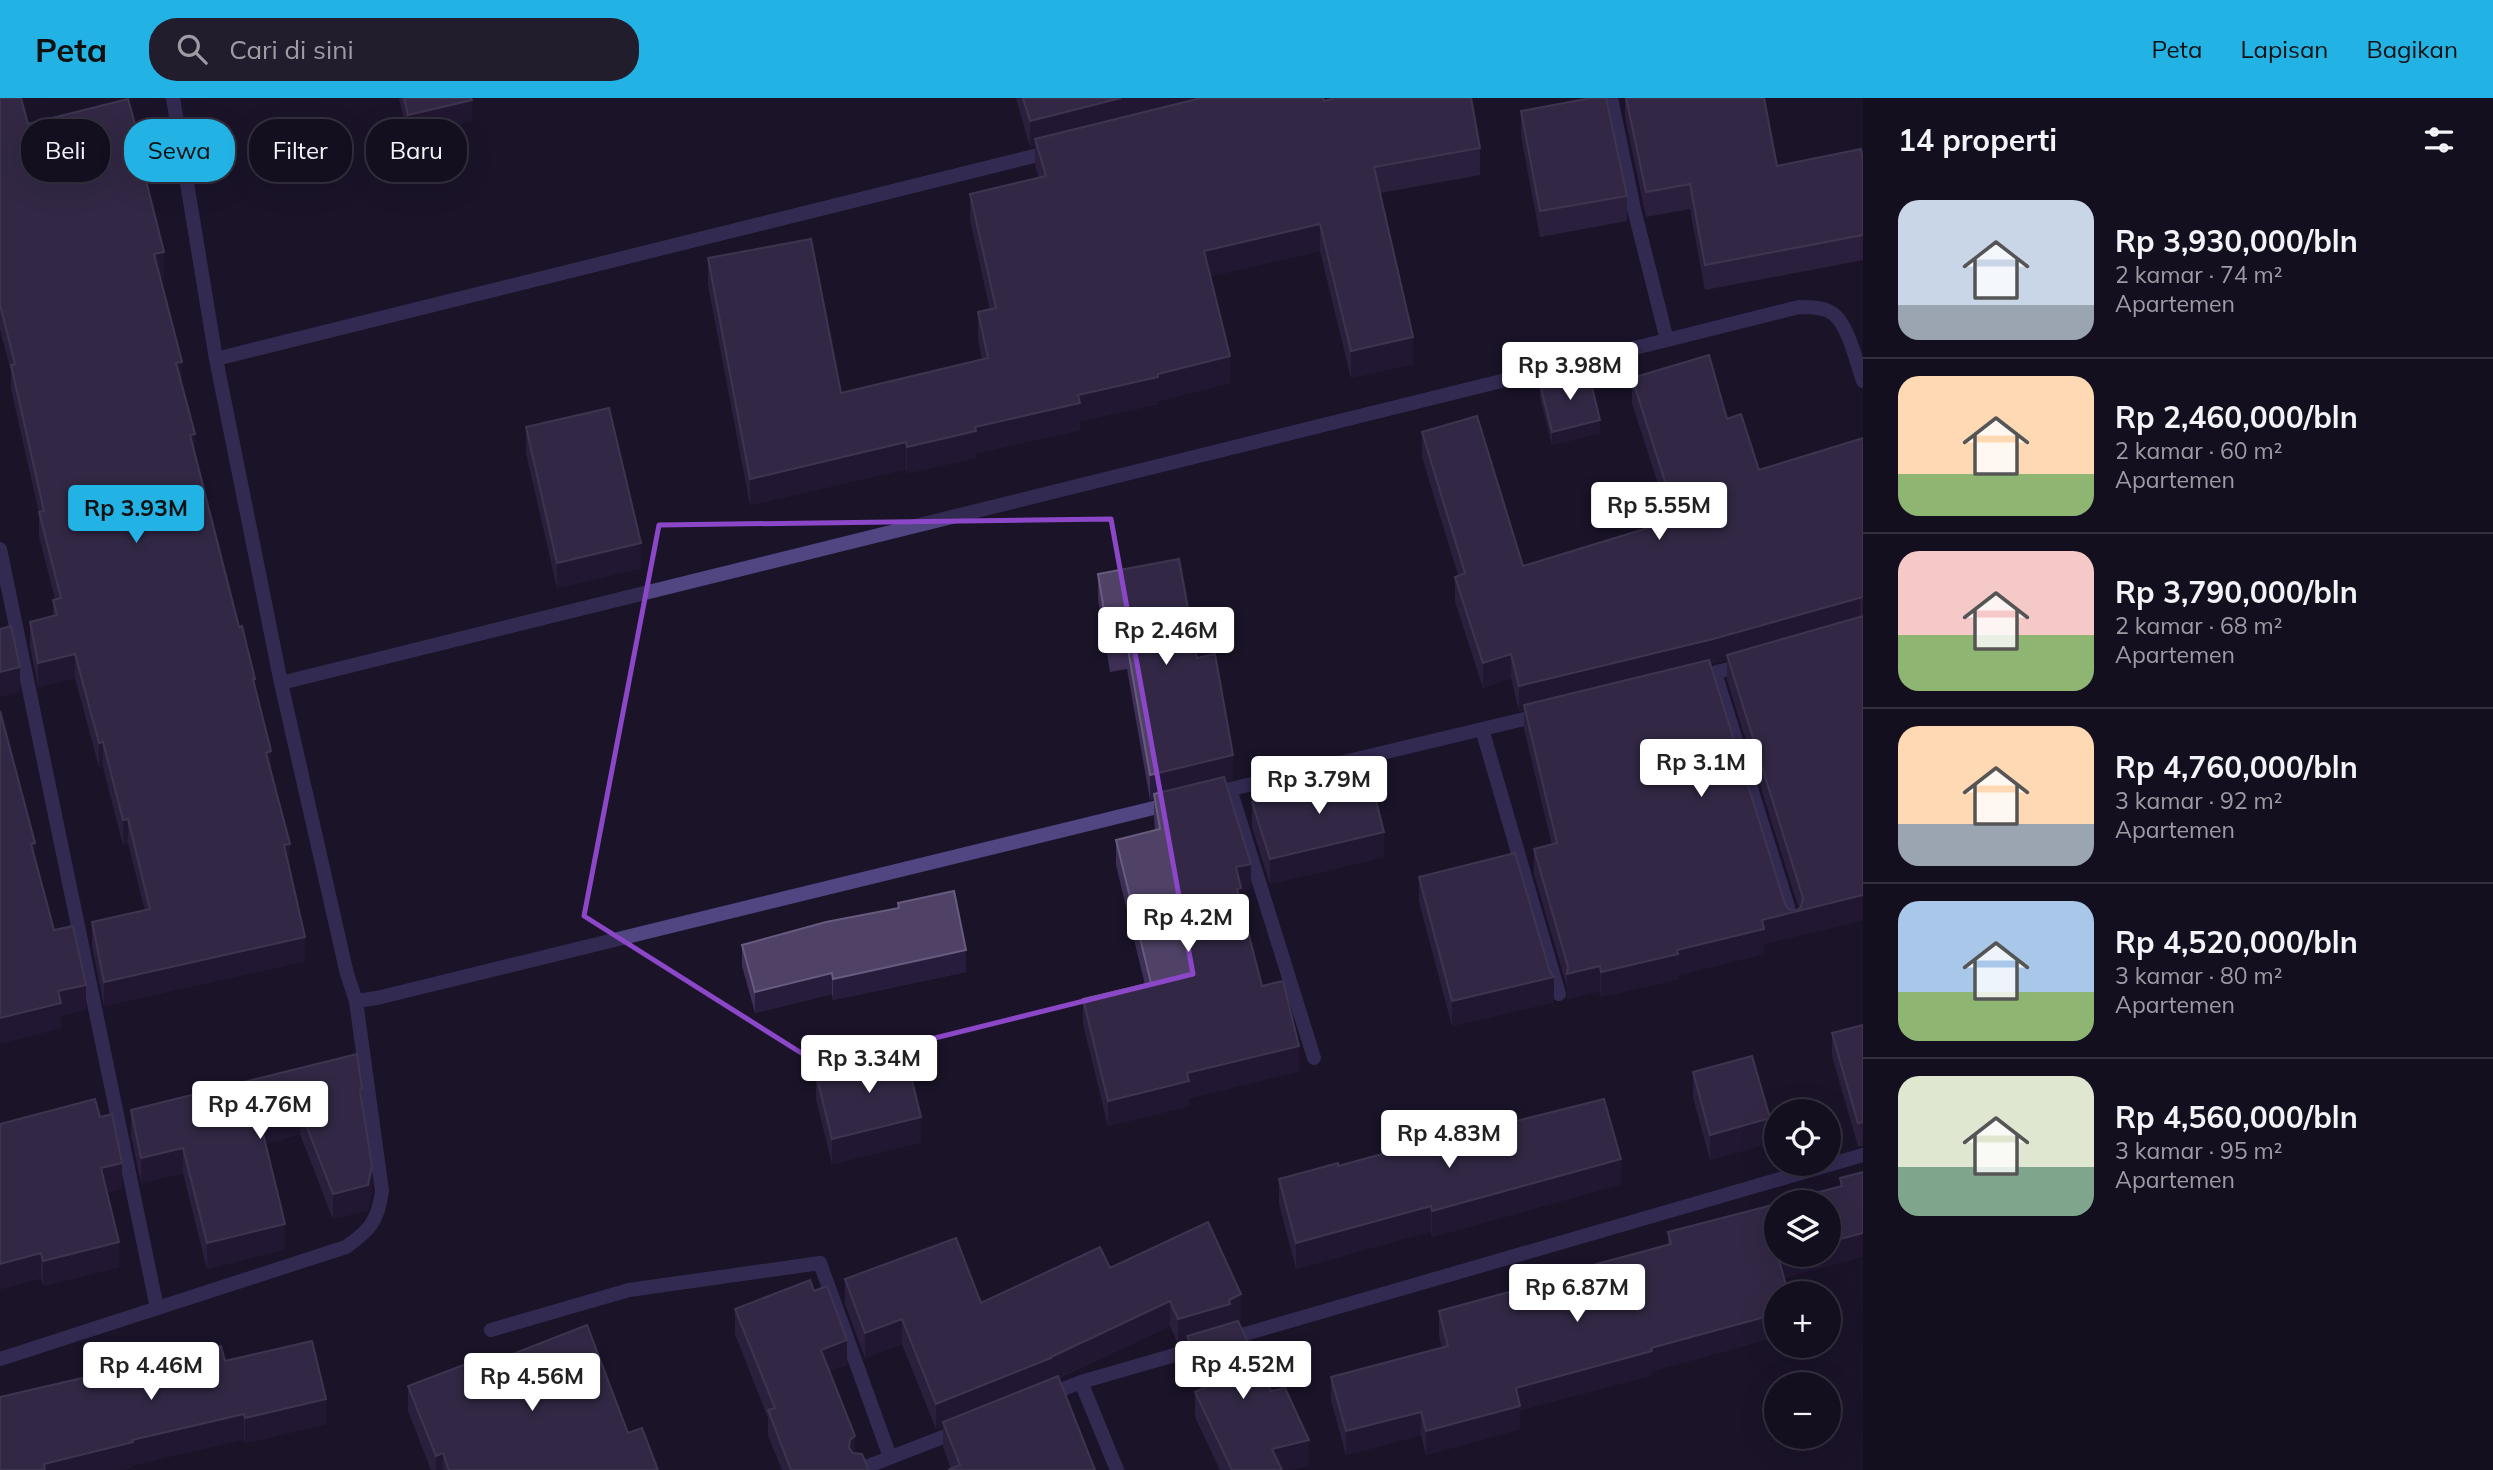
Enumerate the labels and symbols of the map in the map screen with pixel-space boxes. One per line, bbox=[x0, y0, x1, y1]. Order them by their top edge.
pin: Rp 3.98M bbox=[1498, 342, 1642, 402]
pin: Rp 5.55M bbox=[1587, 482, 1731, 542]
pin: Rp 3.93M bbox=[64, 486, 208, 545]
pin: Rp 2.46M bbox=[1094, 608, 1238, 667]
pin: Rp 3.1M bbox=[1636, 740, 1766, 799]
pin: Rp 3.79M bbox=[1247, 756, 1391, 816]
pin: Rp 4.2M bbox=[1123, 894, 1253, 954]
pin: Rp 3.34M bbox=[797, 1035, 941, 1095]
pin: Rp 4.76M bbox=[188, 1082, 332, 1141]
pin: Rp 4.83M bbox=[1377, 1110, 1521, 1170]
pin: Rp 6.87M bbox=[1505, 1264, 1649, 1324]
pin: Rp 4.46M bbox=[79, 1342, 223, 1402]
pin: Rp 4.52M bbox=[1171, 1342, 1315, 1401]
pin: Rp 4.56M bbox=[460, 1354, 604, 1413]

